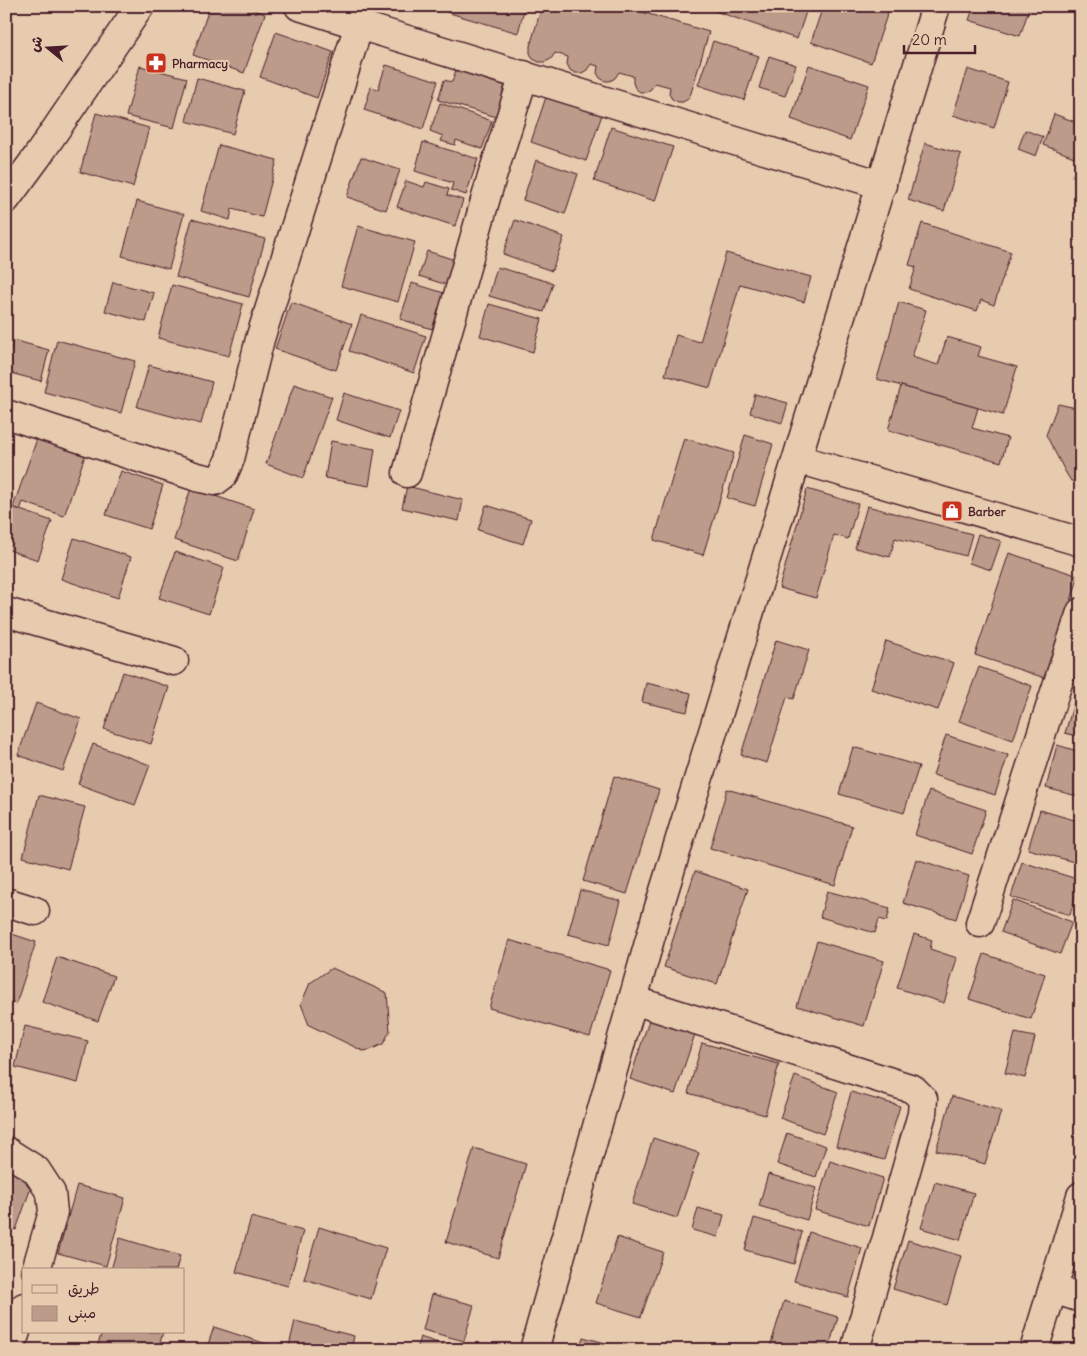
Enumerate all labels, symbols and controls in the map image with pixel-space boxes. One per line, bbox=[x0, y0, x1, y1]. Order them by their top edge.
north arrow bbox=[22, 22, 72, 72]
scale bar bbox=[904, 22, 976, 54]
text: 20 m bbox=[912, 30, 947, 49]
text: ش bbox=[25, 34, 47, 54]
pharmacy icon: Pharmacy bbox=[144, 51, 168, 75]
place label: Pharmacy bbox=[172, 56, 228, 72]
shop icon: Barber bbox=[940, 499, 964, 523]
place label: Barber bbox=[968, 504, 1006, 519]
legend bbox=[22, 1268, 185, 1334]
text: طريق bbox=[68, 1279, 100, 1298]
text: مبنى bbox=[68, 1303, 96, 1323]

